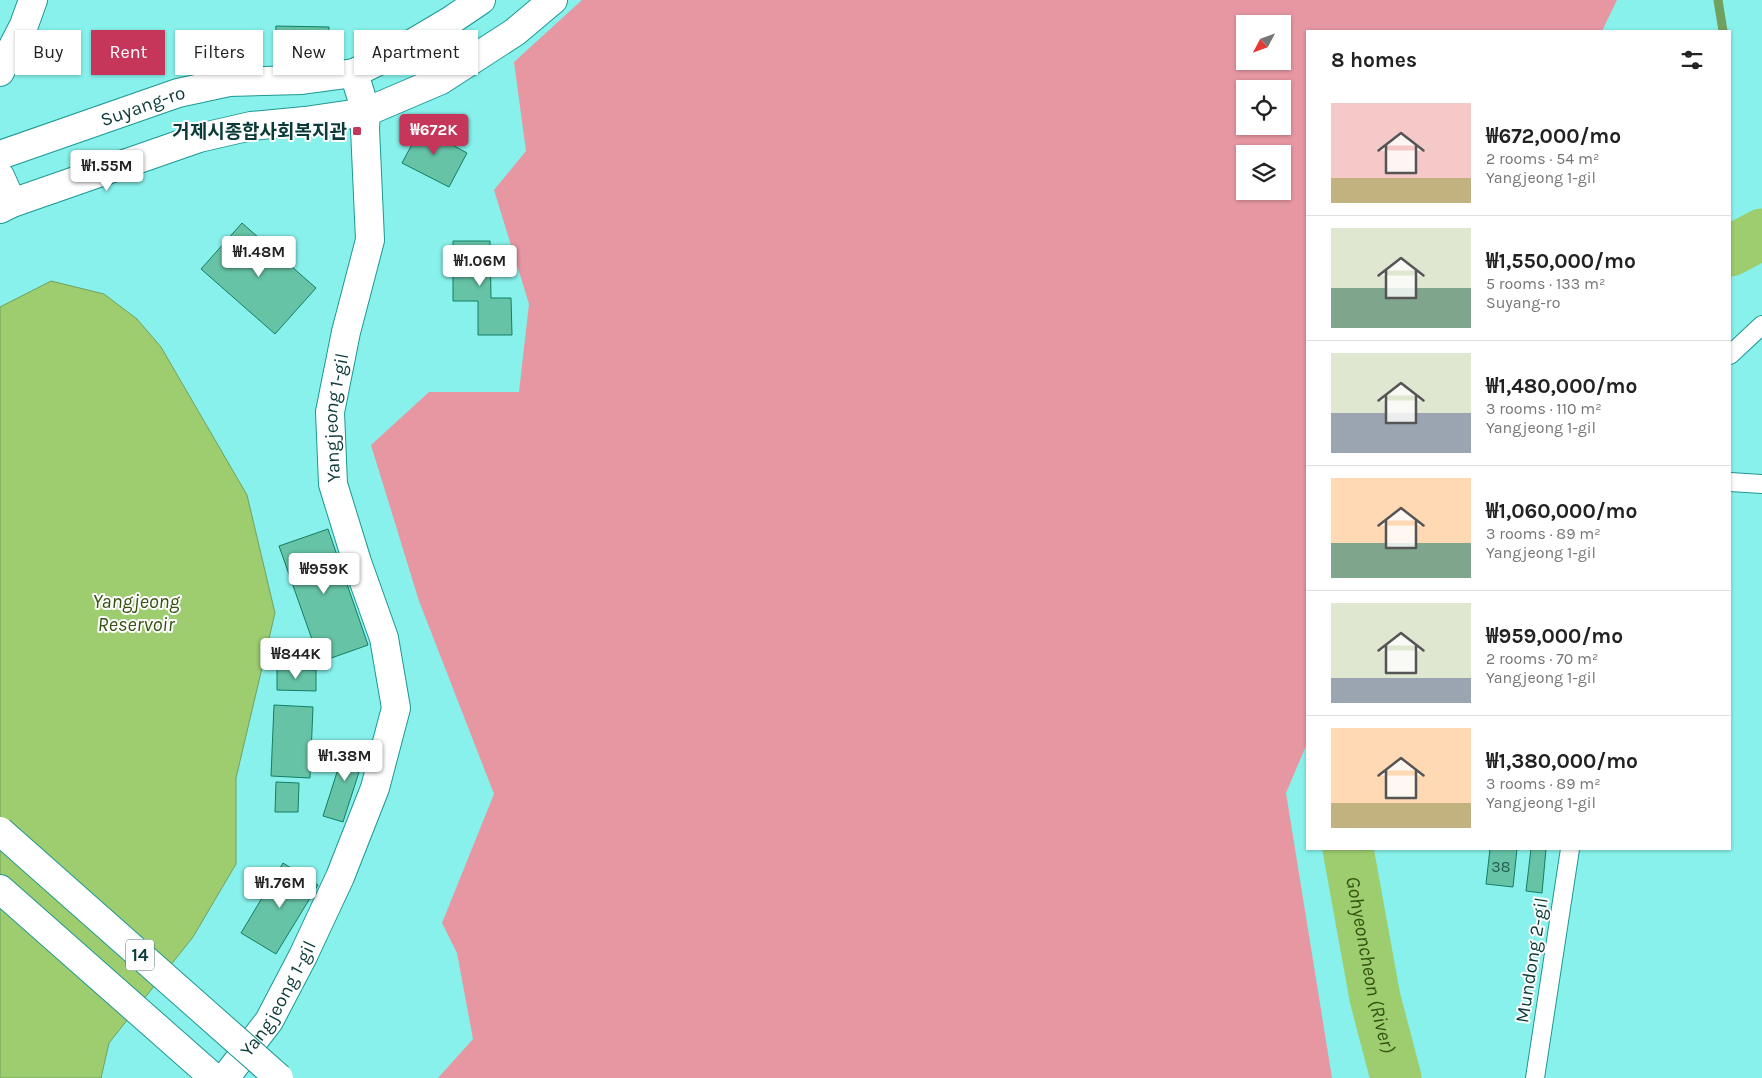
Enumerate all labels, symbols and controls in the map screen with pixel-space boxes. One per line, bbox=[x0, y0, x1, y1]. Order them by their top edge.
north arrow bbox=[1236, 15, 1291, 70]
map controls bbox=[1236, 15, 1291, 200]
chip: Buy bbox=[15, 30, 81, 75]
chip: Rent bbox=[91, 30, 165, 75]
chip: Filters bbox=[175, 30, 263, 75]
chip: New bbox=[273, 30, 344, 75]
chip: Apartment bbox=[354, 30, 478, 75]
icon: filters bbox=[1678, 46, 1706, 74]
text: 8 homes bbox=[1331, 48, 1417, 72]
button: locate bbox=[1236, 80, 1291, 135]
street label: Suyang-ro bbox=[98, 82, 187, 131]
pin: ₩672K bbox=[399, 114, 469, 156]
text: ₩672K bbox=[410, 120, 458, 139]
place label: 거제시종합사회복지관 bbox=[172, 121, 348, 143]
icon: home bbox=[1371, 123, 1431, 183]
text: ₩672,000/mo bbox=[1486, 124, 1621, 148]
marker: 거제시종합사회복지관 bbox=[351, 125, 363, 137]
button: layers bbox=[1236, 145, 1291, 200]
text: 2 rooms · 54 m² bbox=[1486, 149, 1599, 168]
pin: ₩1.55M bbox=[66, 150, 148, 192]
text: ₩1.55M bbox=[81, 156, 133, 175]
text: Yangjeong 1-gil bbox=[1486, 168, 1596, 187]
pin: ₩1.48M bbox=[218, 236, 300, 278]
text: ₩1.48M bbox=[233, 242, 285, 261]
pin: ₩1.06M bbox=[439, 244, 521, 287]
icon: home bbox=[1371, 248, 1431, 308]
text: ₩1,550,000/mo bbox=[1486, 249, 1636, 273]
text: ₩1.06M bbox=[454, 251, 506, 270]
text: 5 rooms · 133 m² bbox=[1486, 274, 1605, 293]
text: Suyang-ro bbox=[1486, 293, 1560, 312]
street label: Yangjeong 1-gil bbox=[320, 351, 354, 483]
icon: home bbox=[1371, 373, 1431, 433]
text: ₩1,480,000/mo bbox=[1486, 374, 1637, 398]
text: 3 rooms · 110 m² bbox=[1486, 399, 1602, 418]
text: Yangjeong 1-gil bbox=[1486, 418, 1596, 437]
icon: home bbox=[1371, 498, 1431, 558]
text: ₩1,060,000/mo bbox=[1486, 499, 1637, 523]
text: 3 rooms · 89 m² bbox=[1486, 524, 1601, 543]
text: Yangjeong 1-gil bbox=[1486, 543, 1596, 562]
pin: ₩959K bbox=[289, 552, 359, 595]
text: ₩959K bbox=[300, 559, 348, 578]
water label: Yangjeong Reservoir bbox=[93, 590, 180, 636]
icon: home bbox=[1371, 623, 1431, 683]
text: ₩959,000/mo bbox=[1486, 624, 1623, 648]
pin: ₩844K bbox=[261, 638, 331, 680]
text: ₩844K bbox=[271, 644, 321, 663]
text: 2 rooms · 70 m² bbox=[1486, 649, 1598, 668]
text: Yangjeong 1-gil bbox=[1486, 668, 1596, 687]
pin: ₩1.38M bbox=[304, 740, 386, 782]
text: ₩1.38M bbox=[319, 746, 371, 765]
icon: home bbox=[1371, 748, 1431, 808]
text: ₩1,380,000/mo bbox=[1486, 749, 1638, 773]
text: 3 rooms · 89 m² bbox=[1486, 774, 1601, 793]
text: Yangjeong 1-gil bbox=[1486, 793, 1596, 812]
house number: 38 bbox=[1491, 857, 1511, 876]
pin: ₩1.76M bbox=[239, 866, 321, 909]
text: ₩1.76M bbox=[255, 873, 305, 892]
water label: Gohyeoncheon (River) bbox=[1341, 875, 1400, 1056]
street label: Mundong 2-gil bbox=[1511, 896, 1553, 1024]
street label: Yangjeong 1-gil bbox=[236, 937, 321, 1061]
road number: 14 bbox=[126, 940, 154, 970]

